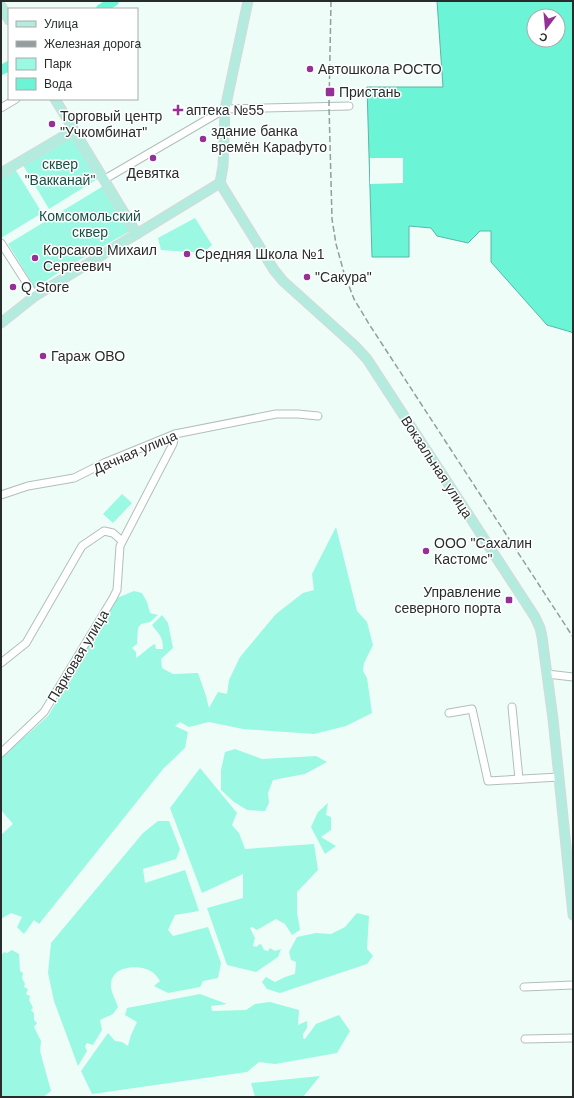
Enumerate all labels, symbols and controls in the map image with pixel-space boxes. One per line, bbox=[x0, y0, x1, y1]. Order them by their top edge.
legend bbox=[8, 8, 138, 100]
north arrow bbox=[526, 8, 566, 48]
text: Улица bbox=[44, 17, 78, 31]
text: С bbox=[538, 31, 549, 44]
text: Железная дорога bbox=[44, 37, 141, 51]
text: Парк bbox=[44, 57, 72, 71]
place label: Автошкола РОСТО bbox=[318, 61, 442, 77]
marker: Автошкола РОСТО bbox=[305, 64, 315, 74]
text: Вода bbox=[44, 77, 72, 91]
place label: Пристань bbox=[339, 84, 401, 100]
marker: Пристань bbox=[324, 86, 336, 98]
place label: аптека №55 bbox=[186, 102, 264, 118]
marker: аптека №55 bbox=[173, 105, 183, 115]
place label: Торговый центр "Учкомбинат" bbox=[60, 108, 163, 140]
marker: Торговый центр "Учкомбинат" bbox=[47, 119, 57, 129]
place label: здание банка времён Карафуто bbox=[211, 123, 327, 155]
marker: здание банка времён Карафуто bbox=[198, 134, 208, 144]
marker: Девятка bbox=[148, 153, 158, 163]
park label: сквер "Вакканай" bbox=[25, 156, 95, 188]
place label: Девятка bbox=[127, 165, 180, 181]
park label: Комсомольский сквер bbox=[39, 208, 141, 240]
place label: Корсаков Михаил Сергеевич bbox=[43, 242, 157, 274]
place label: Средняя Школа №1 bbox=[195, 246, 325, 262]
marker: Средняя Школа №1 bbox=[182, 249, 192, 259]
marker: Корсаков Михаил Сергеевич bbox=[30, 253, 40, 263]
place label: "Сакура" bbox=[315, 269, 372, 285]
marker: "Сакура" bbox=[302, 272, 312, 282]
place label: Q Store bbox=[21, 279, 69, 295]
marker: Q Store bbox=[8, 282, 18, 292]
place label: Гараж ОВО bbox=[51, 348, 125, 364]
marker: Гараж ОВО bbox=[38, 351, 48, 361]
street label: Вокзальная улица bbox=[398, 413, 476, 521]
street label: Дачная улица bbox=[91, 427, 180, 477]
place label: ООО "Сахалин Кастомс" bbox=[434, 535, 532, 567]
marker: ООО "Сахалин Кастомс" bbox=[421, 546, 431, 556]
place label: Управление северного порта bbox=[394, 584, 501, 616]
marker: Управление северного порта bbox=[504, 595, 514, 605]
street label: Парковая улица bbox=[44, 607, 112, 705]

